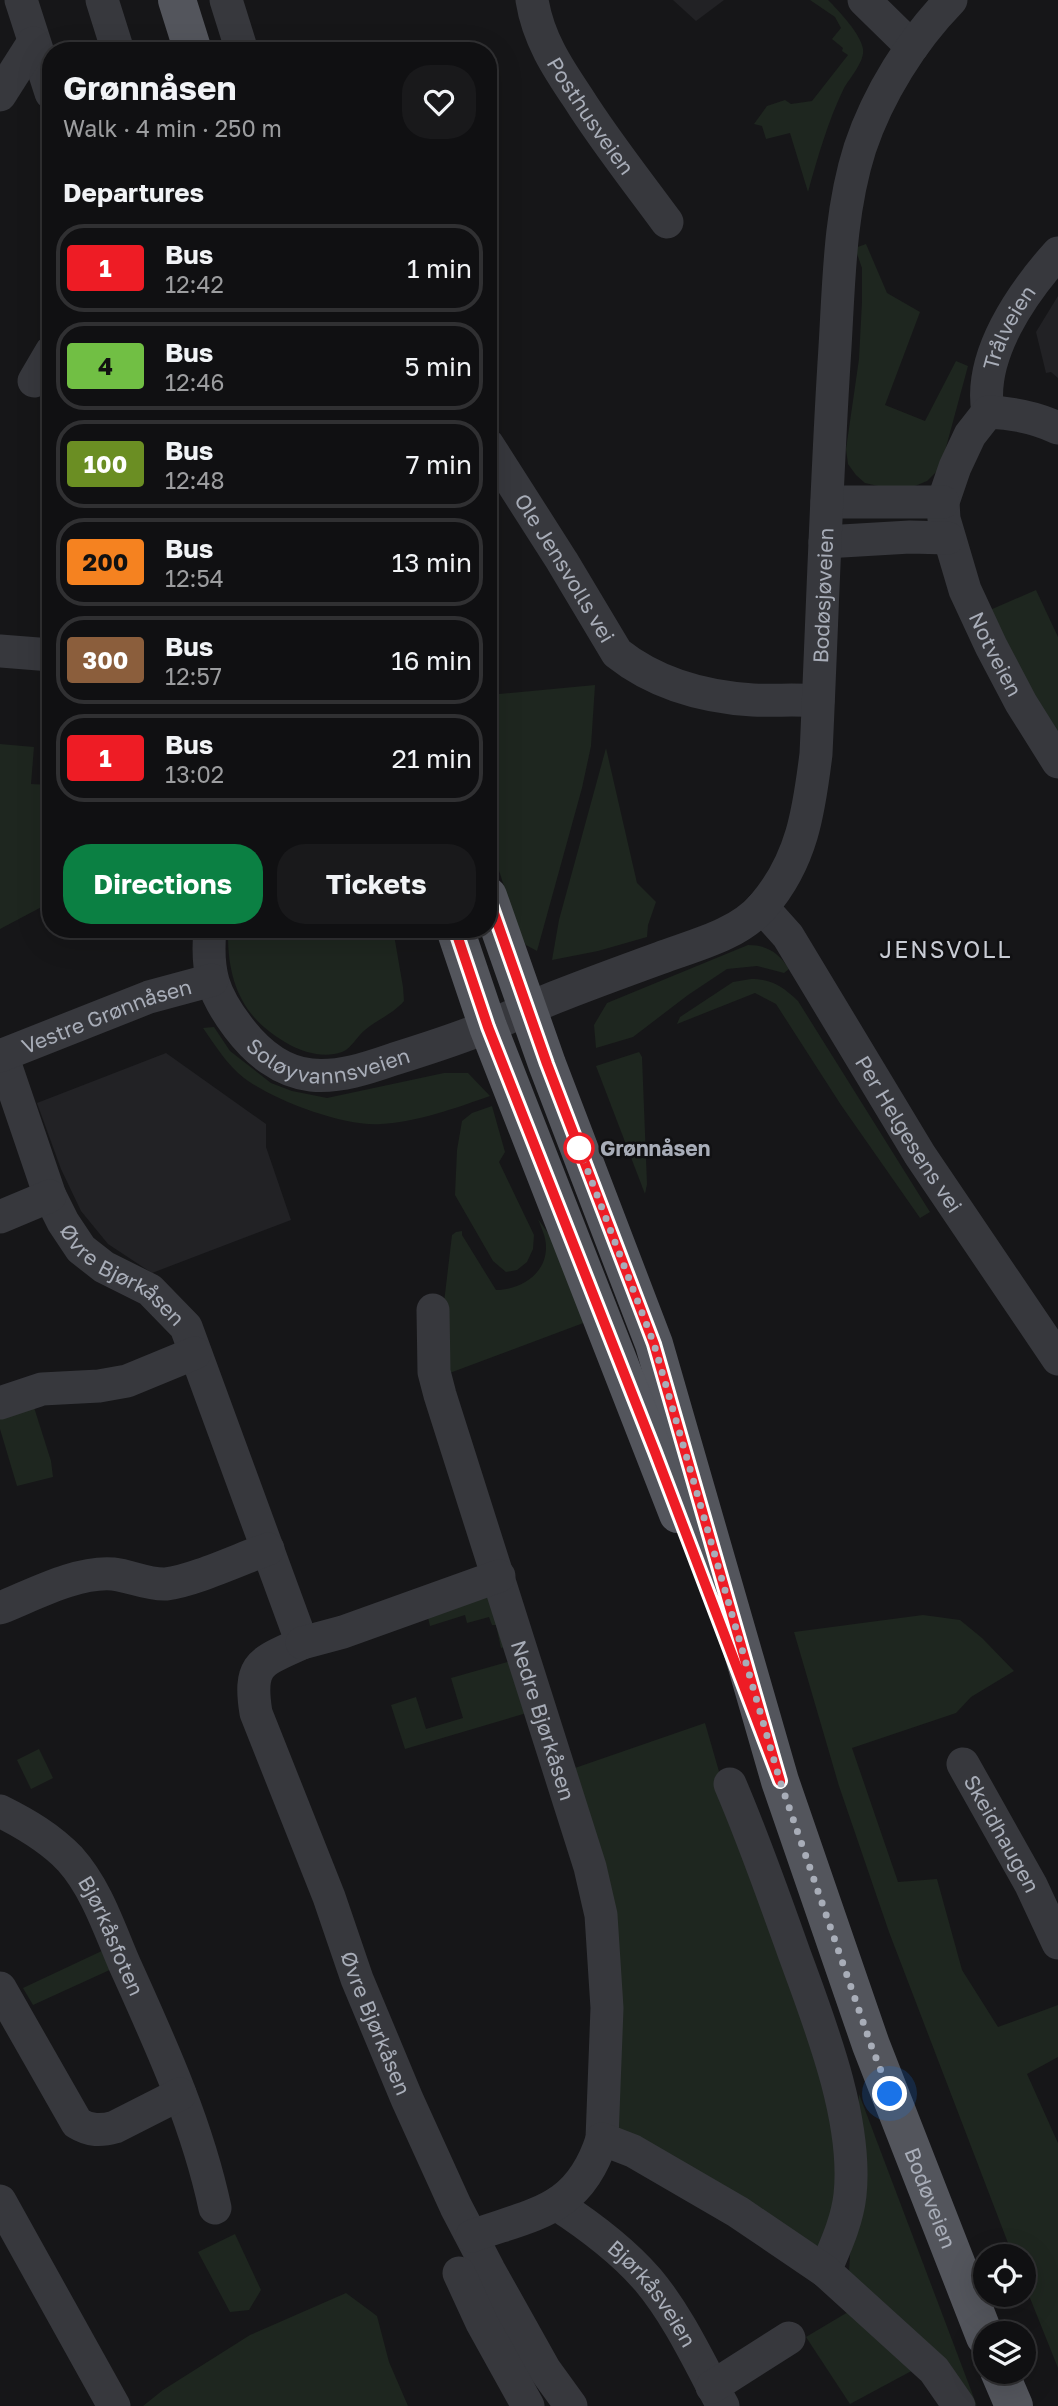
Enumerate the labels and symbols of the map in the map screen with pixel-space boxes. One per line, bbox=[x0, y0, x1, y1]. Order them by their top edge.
street label: Posthusveien bbox=[542, 52, 640, 180]
street label: Trålveien bbox=[977, 280, 1041, 372]
street label: Ole Jensvolls vei bbox=[509, 488, 621, 647]
street label: Bodøsjøveien bbox=[807, 527, 839, 664]
street label: Notveien bbox=[964, 607, 1028, 701]
district label: JENSVOLL bbox=[880, 935, 1012, 963]
street label: Vestre Grønnåsen bbox=[18, 973, 194, 1059]
street label: Soløyvannsveien bbox=[241, 1032, 413, 1089]
street label: Per Helgesens vei bbox=[850, 1051, 968, 1218]
marker: Grønnåsen bbox=[564, 1133, 594, 1163]
place label: Grønnåsen bbox=[600, 1135, 710, 1161]
street label: Øvre Bjørkåsen bbox=[55, 1219, 190, 1331]
street label: Nedre Bjørkåsen bbox=[506, 1637, 581, 1804]
street label: Skeidhaugen bbox=[959, 1770, 1046, 1897]
street label: Bjørkåsfoten bbox=[73, 1871, 150, 2000]
street label: Øvre Bjørkåsen bbox=[335, 1948, 417, 2099]
your location bbox=[872, 2076, 907, 2111]
street label: Bodøveien bbox=[899, 2144, 962, 2252]
street label: Bjørkåsveien bbox=[603, 2234, 702, 2351]

